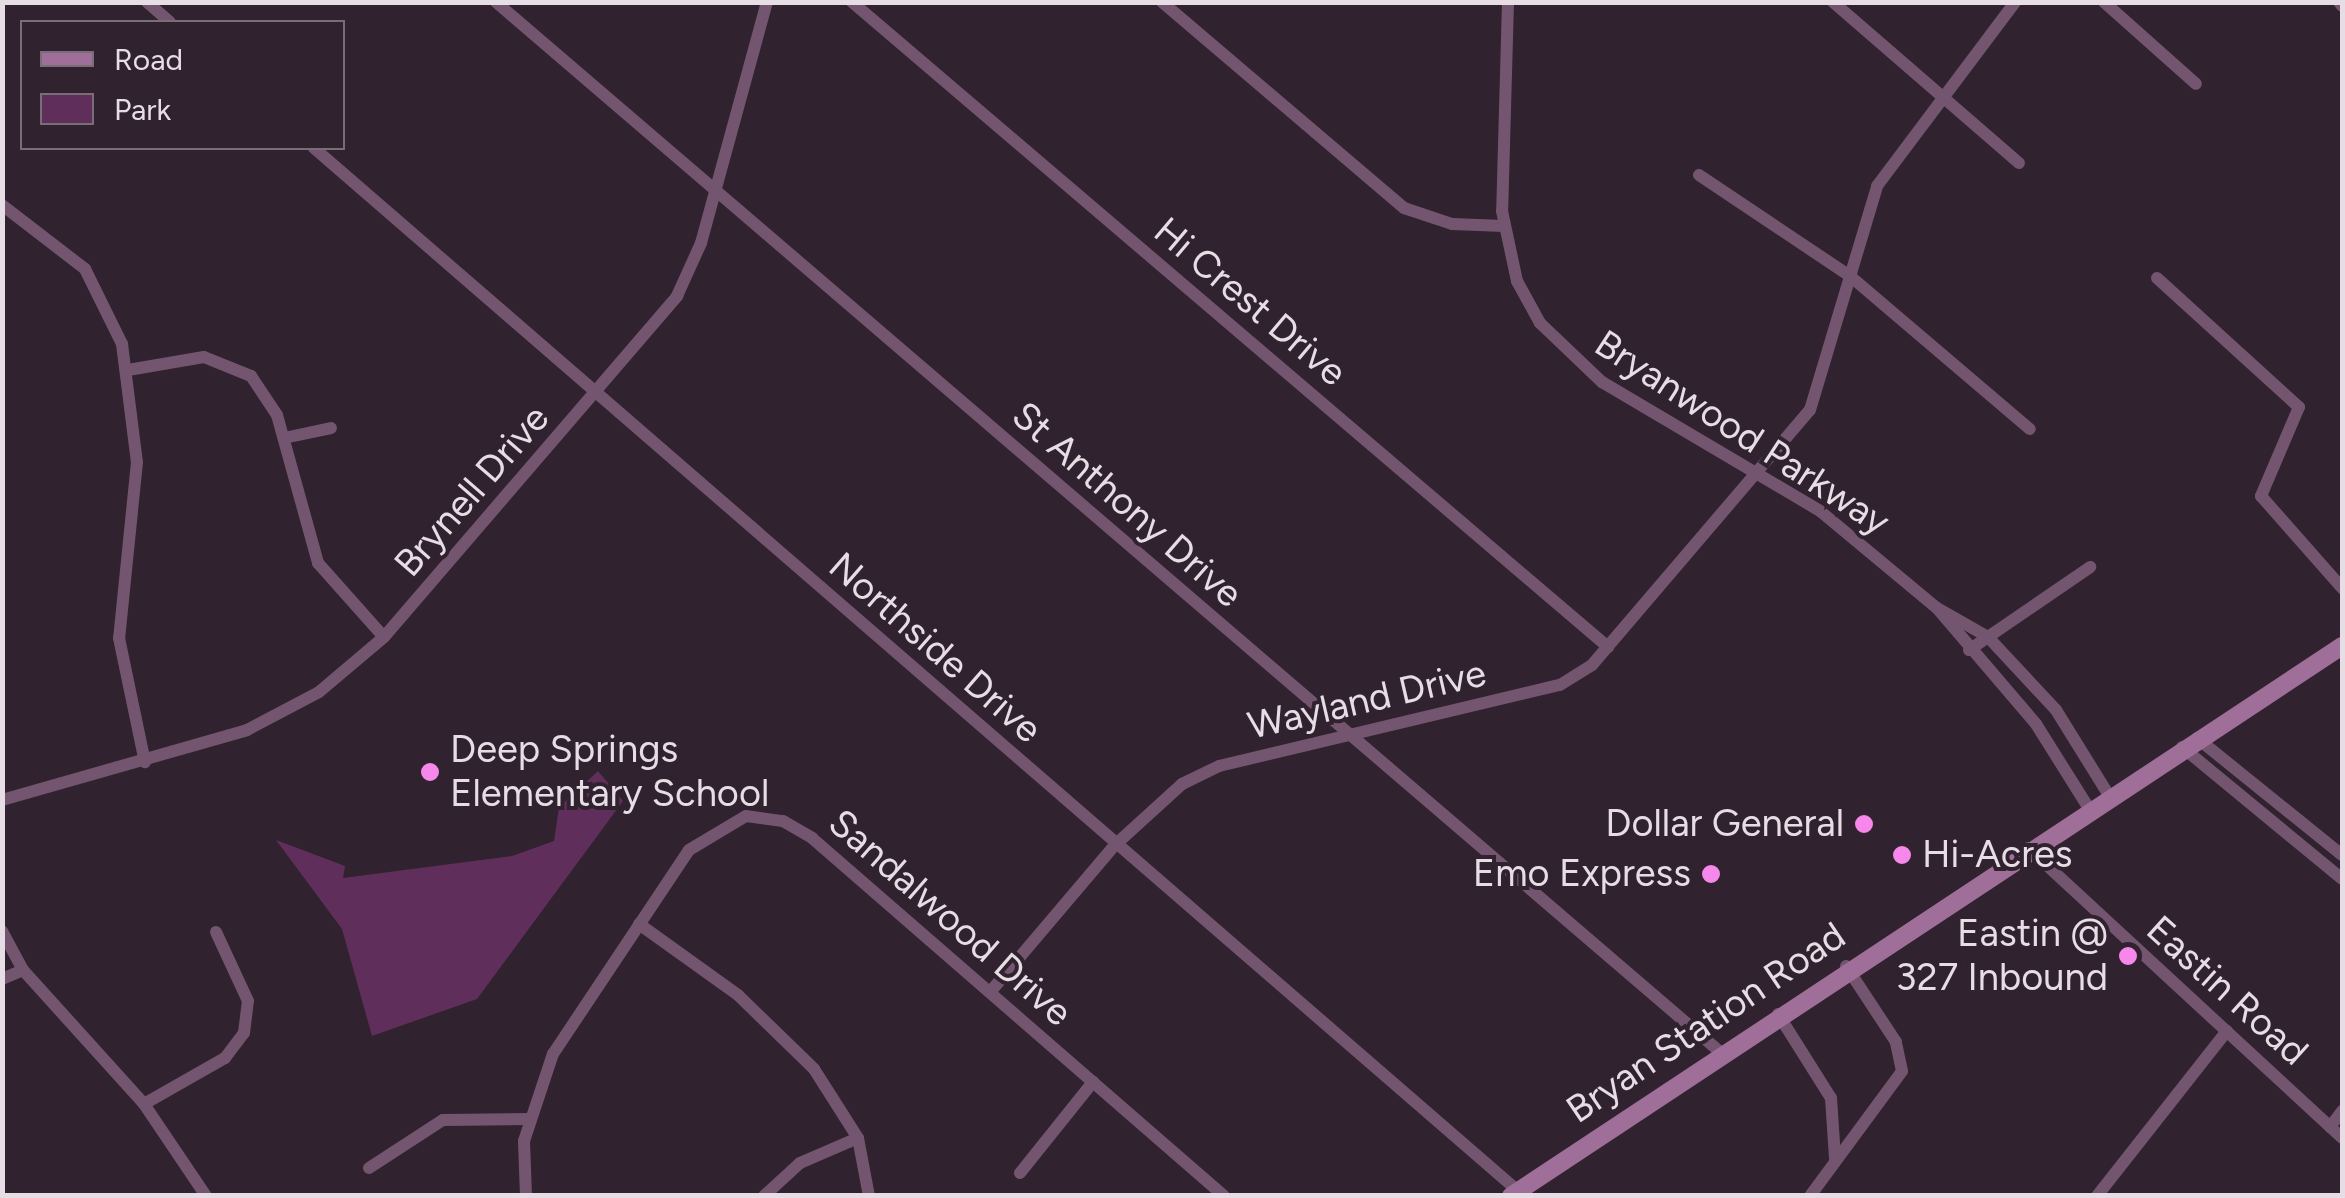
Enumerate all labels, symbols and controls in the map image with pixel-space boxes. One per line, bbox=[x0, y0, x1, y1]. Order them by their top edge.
legend bbox=[20, 20, 345, 150]
text: Road bbox=[114, 41, 183, 78]
text: Park bbox=[114, 91, 171, 128]
street label: Hi Crest Drive bbox=[1145, 208, 1355, 396]
street label: Bryanwood Parkway bbox=[1586, 321, 1898, 545]
street label: St Anthony Drive bbox=[1003, 393, 1251, 617]
street label: Brynell Drive bbox=[385, 396, 559, 586]
street label: Northside Drive bbox=[819, 543, 1051, 753]
street label: Wayland Drive bbox=[1244, 651, 1490, 749]
place label: Deep Springs Elementary School bbox=[450, 727, 769, 816]
marker: Deep Springs Elementary School bbox=[419, 761, 441, 783]
street label: Sandalwood Drive bbox=[819, 800, 1081, 1036]
place label: Dollar General bbox=[1605, 801, 1844, 847]
marker: Dollar General bbox=[1853, 813, 1875, 835]
place label: Hi-Acres bbox=[1922, 832, 2073, 878]
marker: Hi-Acres bbox=[1891, 844, 1913, 866]
place label: Emo Express bbox=[1473, 851, 1691, 897]
marker: Emo Express bbox=[1700, 863, 1722, 885]
street label: Eastin Road bbox=[2137, 907, 2317, 1075]
place label: Eastin @ 327 Inbound bbox=[1896, 911, 2108, 1001]
street label: Bryan Station Road bbox=[1558, 913, 1854, 1133]
marker: Eastin @ 327 Inbound bbox=[2117, 945, 2139, 967]

